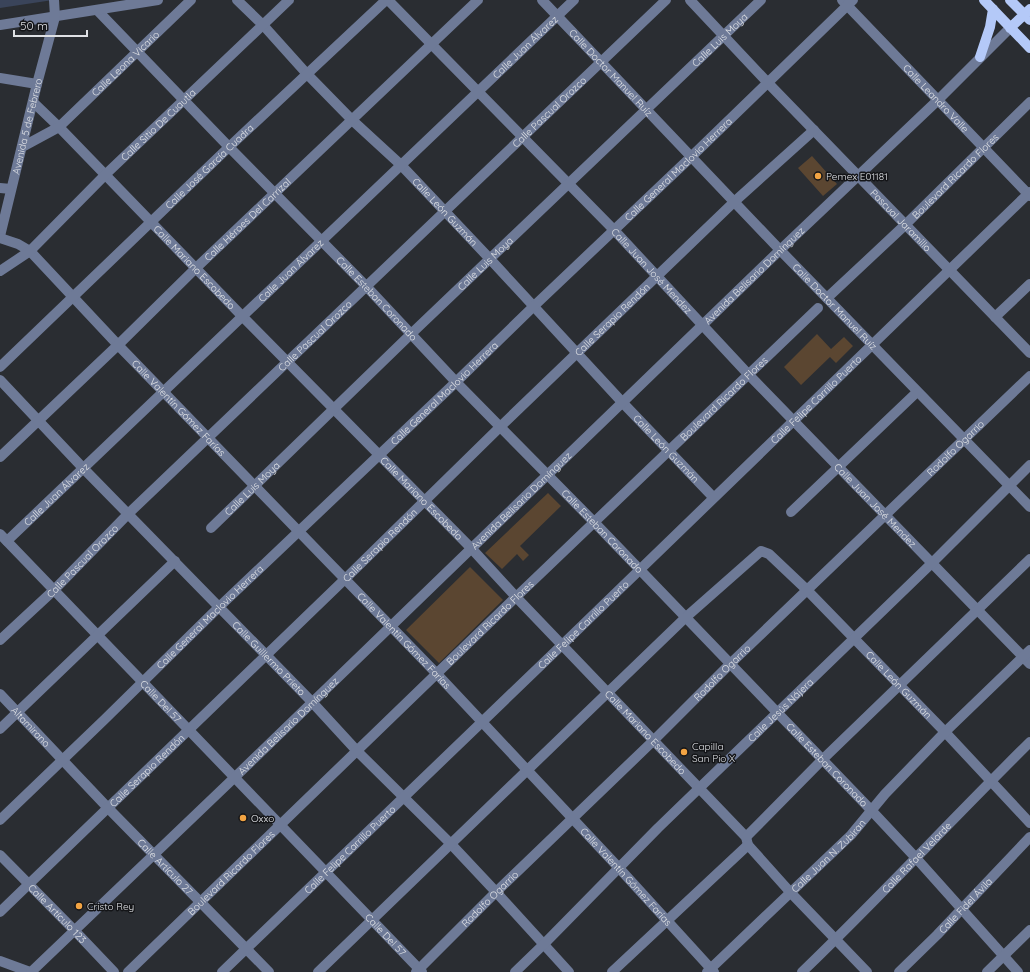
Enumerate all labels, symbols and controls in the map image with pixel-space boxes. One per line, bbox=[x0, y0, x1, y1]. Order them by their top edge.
street label: Calle Luis Moya bbox=[689, 10, 750, 70]
scale bar bbox=[14, 12, 87, 38]
street label: Calle Juan Álvarez bbox=[490, 13, 561, 81]
text: 50 m bbox=[20, 18, 48, 33]
street label: Calle Doctor Manuel Ruíz bbox=[566, 26, 655, 119]
street label: Calle Leona Vicario bbox=[89, 28, 162, 99]
street label: Calle Leandro Valle bbox=[900, 62, 972, 136]
street label: Calle Pascual Orozco bbox=[510, 74, 589, 150]
street label: Avenida 5 de Febrero bbox=[9, 77, 45, 176]
street label: Calle Sitio De Cuautla bbox=[118, 86, 199, 164]
street label: Calle General Maclovio Herrera bbox=[622, 115, 735, 224]
street label: Calle José García Cuadra bbox=[163, 121, 257, 212]
street label: Boulevard Ricardo Flores bbox=[909, 130, 1002, 222]
place label: Pemex E01181 bbox=[826, 170, 888, 183]
marker: Pemex E01181 bbox=[813, 171, 823, 181]
street label: Calle Héroes Del Carrizal bbox=[202, 175, 294, 264]
street label: Calle León Guzmán bbox=[409, 175, 480, 249]
street label: Pascual Jaramillo bbox=[867, 187, 934, 254]
street label: Calle Mariano Escobedo bbox=[151, 223, 238, 312]
street label: Avenida Belisario Domínguez bbox=[701, 224, 808, 327]
street label: Calle Juan José Mendez bbox=[608, 225, 695, 317]
street label: Calle Luis Moya bbox=[455, 234, 516, 293]
street label: Calle Juan Álvarez bbox=[256, 236, 327, 305]
street label: Calle Esteban Coronado bbox=[333, 254, 420, 344]
street label: Calle Doctor Manuel Ruíz bbox=[790, 261, 880, 353]
street label: Calle Serapio Rendón bbox=[572, 280, 653, 359]
street label: Calle Pascual Orozco bbox=[275, 298, 355, 374]
street label: Calle General Maclovio Herrera bbox=[388, 339, 501, 448]
street label: Calle Felipe Carrillo Puerto bbox=[768, 353, 864, 447]
street label: Boulevard Ricardo Flores bbox=[677, 354, 771, 444]
street label: Calle Valentín Gómez Farías bbox=[129, 357, 228, 459]
street label: Calle León Guzmán bbox=[630, 412, 702, 485]
street label: Rodolfo Ogarrio bbox=[924, 418, 987, 479]
street label: Avenida Belisario Domínguez bbox=[468, 449, 574, 552]
street label: Calle Mariano Escobedo bbox=[377, 454, 465, 543]
street label: Calle Luis Moya bbox=[222, 459, 283, 518]
street label: Calle Juan Álvarez bbox=[21, 460, 92, 529]
street label: Calle Juan José Mendez bbox=[831, 461, 919, 550]
street label: Calle Esteban Coronado bbox=[559, 487, 646, 576]
street label: Calle Serapio Rendón bbox=[340, 506, 420, 585]
street label: Calle Pascual Orozco bbox=[44, 522, 121, 601]
street label: Calle General Maclovio Herrera bbox=[154, 562, 266, 672]
street label: Boulevard Ricardo Flores bbox=[444, 578, 537, 668]
street label: Calle Felipe Carrillo Puerto bbox=[535, 578, 632, 672]
street label: Calle Valentín Gómez Farías bbox=[354, 590, 454, 692]
street label: Calle Guillermo Prieto bbox=[229, 618, 308, 698]
street label: Rodolfo Ogarrio bbox=[691, 642, 753, 704]
street label: Calle León Guzmán bbox=[863, 648, 934, 722]
street label: Avenida Belisario Domínguez bbox=[235, 674, 342, 778]
street label: Calle Jesús Nájera bbox=[745, 675, 816, 745]
street label: Calle Del 57 bbox=[137, 677, 184, 725]
street label: Calle Mariano Escobedo bbox=[602, 688, 689, 778]
street label: Altamirano bbox=[8, 704, 53, 750]
street label: Calle Esteban Coronado bbox=[783, 720, 870, 810]
street label: Calle Serapio Rendón bbox=[107, 731, 187, 810]
place label: Capilla San Pio X bbox=[692, 740, 735, 765]
marker: Capilla San Pio X bbox=[679, 747, 689, 757]
street label: Calle Felipe Carrillo Puerto bbox=[301, 803, 398, 897]
place label: Oxxo bbox=[251, 812, 274, 825]
marker: Oxxo bbox=[238, 813, 248, 823]
street label: Calle Juan N. Zubiran bbox=[789, 817, 868, 895]
street label: Calle Rafael Velarde bbox=[879, 819, 955, 896]
street label: Calle Valentín Gómez Farías bbox=[577, 825, 675, 929]
street label: Boulevard Ricardo Flores bbox=[185, 828, 278, 918]
street label: Calle Artículo 27 bbox=[135, 836, 196, 898]
street label: Rodolfo Ogarrio bbox=[459, 868, 521, 930]
street label: Calle Fidel Ávila bbox=[936, 875, 995, 936]
street label: Calle Artículo 123 bbox=[25, 881, 89, 946]
place label: Cristo Rey bbox=[87, 900, 134, 913]
marker: Cristo Rey bbox=[74, 901, 84, 911]
street label: Calle Del 57 bbox=[362, 911, 409, 959]

